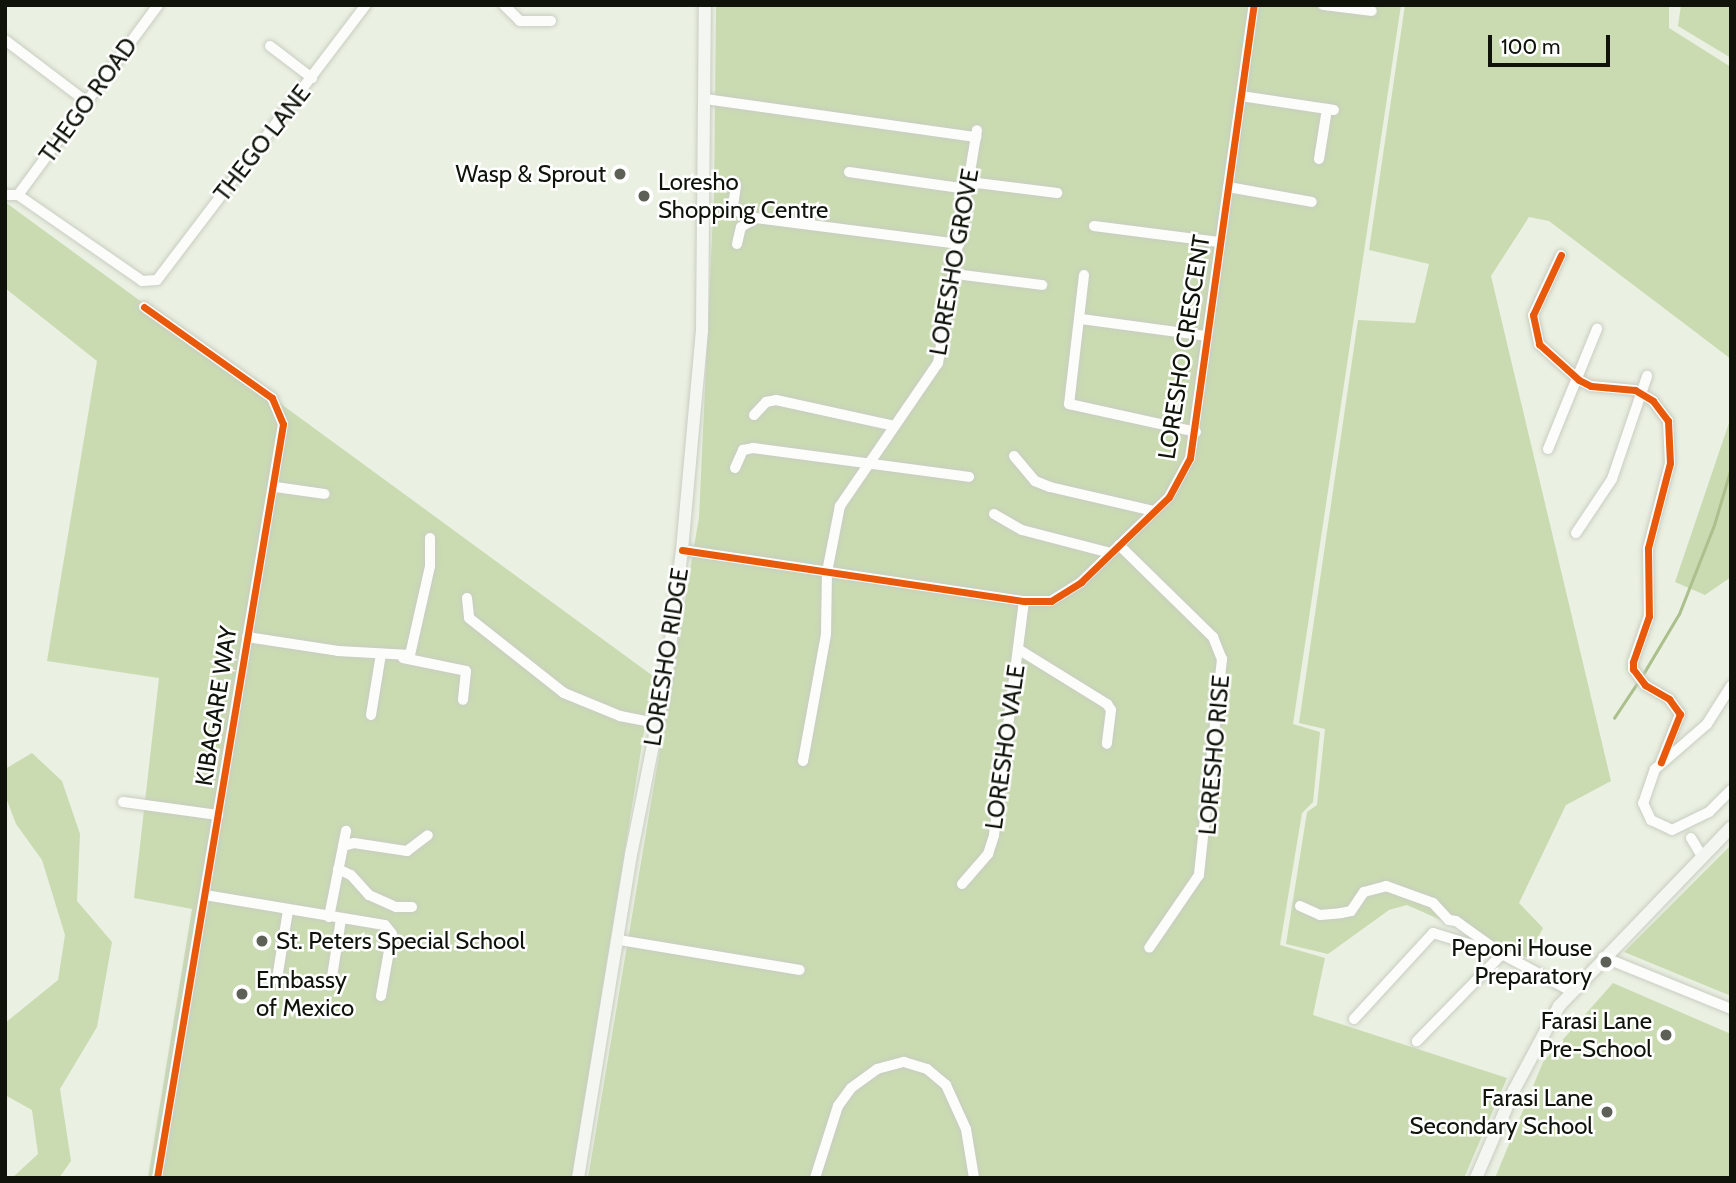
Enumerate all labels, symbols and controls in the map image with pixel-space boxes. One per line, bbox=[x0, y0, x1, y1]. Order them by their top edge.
scale bar bbox=[1491, 21, 1614, 65]
street label: THEGO ROAD bbox=[33, 32, 143, 168]
text: 100 m bbox=[1501, 34, 1560, 59]
street label: THEGO LANE bbox=[208, 79, 316, 207]
place label: Wasp & Sprout bbox=[456, 160, 606, 188]
marker: Wasp & Sprout bbox=[612, 166, 628, 182]
street label: LORESHO GROVE bbox=[923, 166, 985, 358]
place label: Loresho Shopping Centre bbox=[658, 168, 828, 224]
marker: Loresho Shopping Centre bbox=[636, 188, 652, 204]
street label: LORESHO CRESCENT bbox=[1152, 233, 1216, 461]
street label: LORESHO RIDGE bbox=[638, 566, 694, 748]
street label: KIBAGARE WAY bbox=[189, 624, 243, 788]
street label: LORESHO VALE bbox=[979, 663, 1031, 831]
street label: LORESHO RISE bbox=[1193, 674, 1235, 836]
place label: St. Peters Special School bbox=[276, 927, 525, 955]
marker: St. Peters Special School bbox=[254, 933, 270, 949]
place label: Peponi House Preparatory bbox=[1451, 934, 1592, 990]
marker: Peponi House Preparatory bbox=[1598, 954, 1614, 970]
place label: Embassy of Mexico bbox=[256, 966, 354, 1022]
marker: Embassy of Mexico bbox=[234, 986, 250, 1002]
place label: Farasi Lane Pre-School bbox=[1539, 1007, 1652, 1063]
marker: Farasi Lane Pre-School bbox=[1658, 1027, 1674, 1043]
place label: Farasi Lane Secondary School bbox=[1409, 1084, 1593, 1140]
marker: Farasi Lane Secondary School bbox=[1599, 1104, 1615, 1120]

